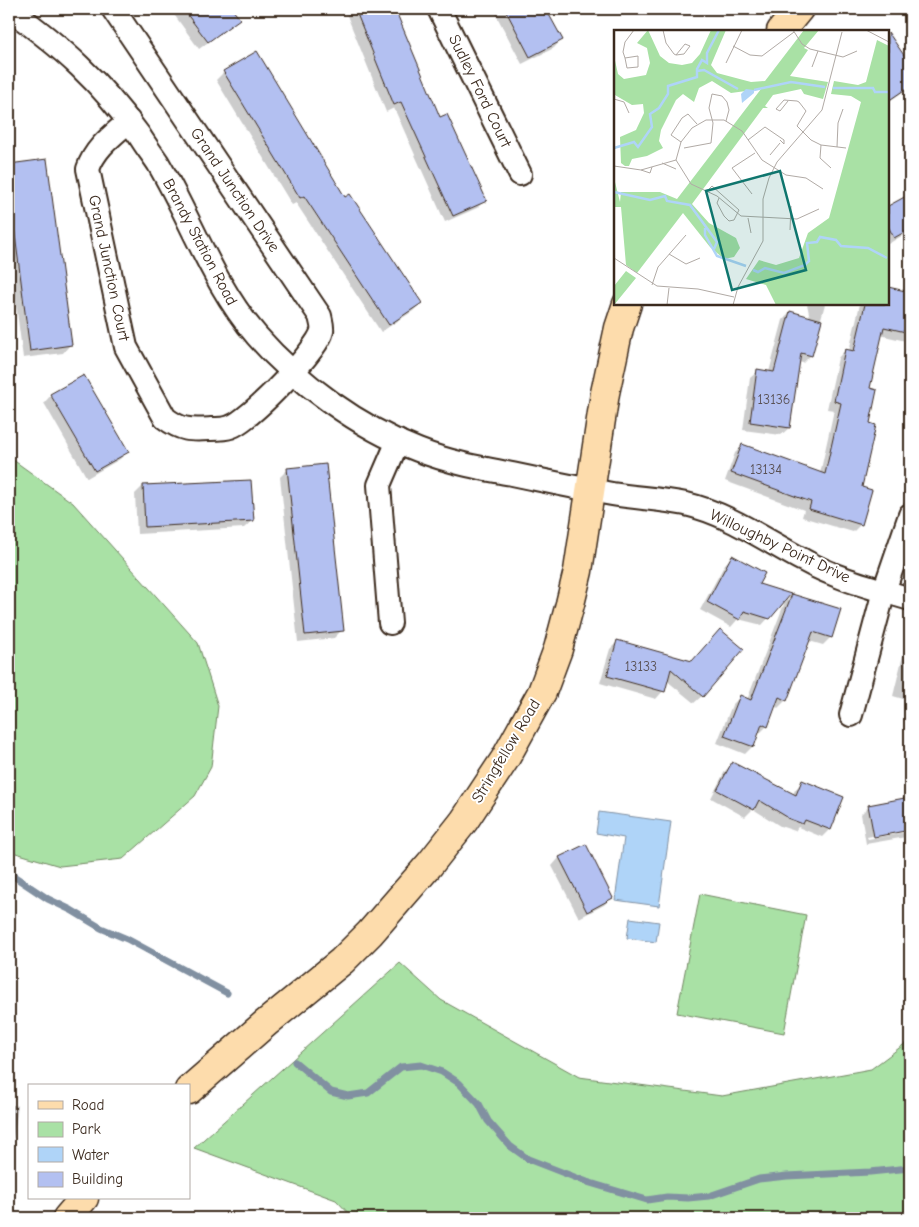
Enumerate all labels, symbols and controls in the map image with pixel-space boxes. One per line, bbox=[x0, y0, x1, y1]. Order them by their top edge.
inset map bbox=[614, 30, 889, 305]
street label: Sudley Ford Court bbox=[445, 32, 515, 151]
street label: Grand Junction Drive bbox=[187, 125, 283, 255]
street label: Brandy Station Road bbox=[159, 176, 241, 308]
street label: Grand Junction Court bbox=[85, 193, 133, 343]
house number: 13136 bbox=[758, 391, 790, 408]
house number: 13134 bbox=[750, 461, 782, 478]
street label: Willoughby Point Drive bbox=[707, 506, 853, 586]
house number: 13133 bbox=[625, 658, 657, 675]
street label: Stringfellow Road bbox=[468, 696, 544, 806]
legend bbox=[28, 1084, 190, 1200]
text: Road bbox=[72, 1096, 104, 1114]
text: Park bbox=[72, 1120, 101, 1138]
text: Water bbox=[72, 1146, 109, 1164]
text: Building bbox=[72, 1170, 123, 1188]

